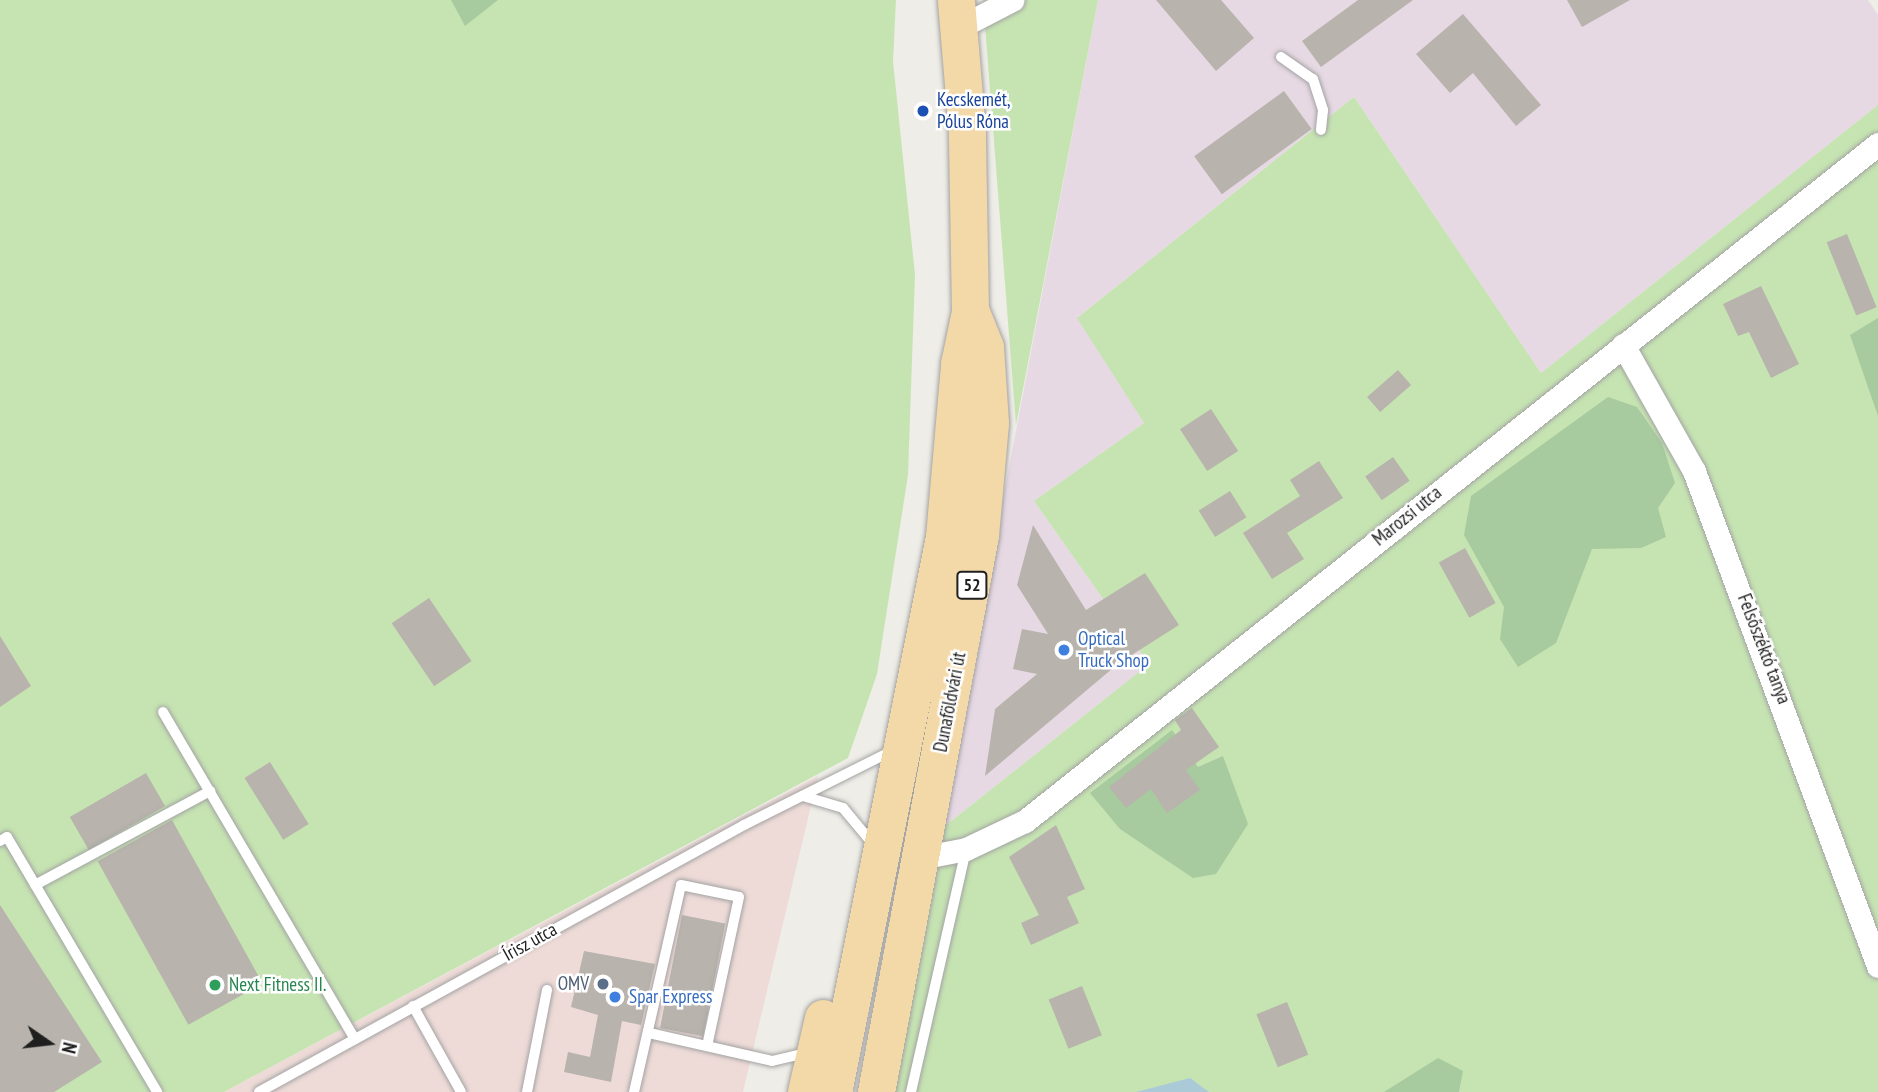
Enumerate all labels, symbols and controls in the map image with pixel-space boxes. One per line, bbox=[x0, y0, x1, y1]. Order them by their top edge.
place label: Kecskemét, Pólus Róna bbox=[937, 89, 1011, 133]
marker: Kecskemét, Pólus Róna bbox=[915, 103, 931, 119]
street label: Marozsi utca bbox=[1368, 481, 1446, 551]
road number: 52 bbox=[956, 570, 988, 600]
street label: Felsőszéktó tanya bbox=[1733, 591, 1795, 707]
place label: Optical Truck Shop bbox=[1078, 628, 1149, 672]
marker: Optical Truck Shop bbox=[1056, 642, 1072, 658]
street label: Dunaföldvári út bbox=[929, 650, 971, 754]
street label: Írisz utca bbox=[499, 918, 561, 966]
place label: OMV bbox=[558, 973, 589, 995]
place label: Next Fitness II. bbox=[229, 974, 326, 996]
marker: OMV bbox=[595, 976, 611, 992]
marker: Next Fitness II. bbox=[207, 977, 223, 993]
place label: Spar Express bbox=[629, 986, 712, 1008]
marker: Spar Express bbox=[607, 989, 623, 1005]
north arrow bbox=[14, 1008, 84, 1078]
text: N bbox=[56, 1040, 82, 1056]

